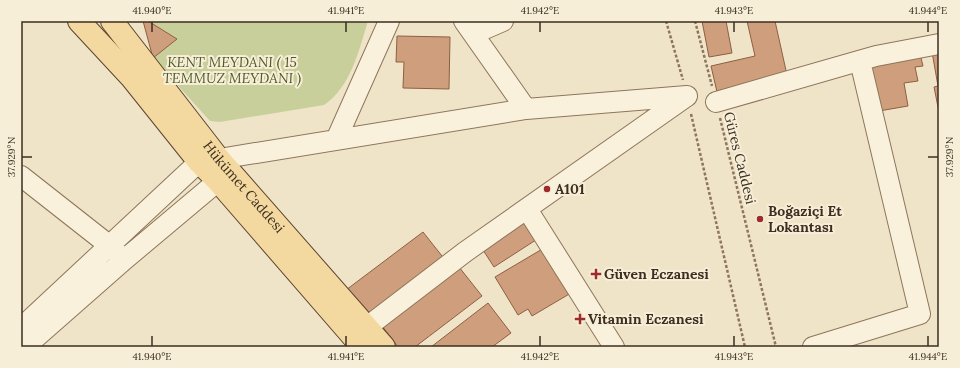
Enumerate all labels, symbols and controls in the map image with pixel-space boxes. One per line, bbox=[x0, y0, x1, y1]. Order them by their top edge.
text: 41.940°E bbox=[132, 4, 172, 17]
text: 41.941°E bbox=[328, 4, 364, 17]
text: 41.942°E bbox=[521, 4, 559, 17]
text: 41.943°E bbox=[715, 4, 753, 17]
text: 41.944°E bbox=[909, 4, 947, 17]
park label: KENT MEYDANI ( 15 TEMMUZ MEYDANI ) bbox=[163, 53, 301, 87]
street label: Güres Caddesi bbox=[720, 110, 760, 206]
text: 37.929°N bbox=[5, 136, 18, 177]
text: 37.929°N bbox=[943, 136, 956, 177]
street label: Hükümet Caddesi bbox=[199, 137, 289, 237]
place label: A101 bbox=[555, 180, 585, 198]
marker: A101 bbox=[542, 184, 552, 194]
place label: Boğaziçi Et Lokantası bbox=[768, 202, 842, 236]
marker: Boğaziçi Et Lokantası bbox=[755, 214, 765, 224]
place label: Güven Eczanesi bbox=[604, 265, 709, 283]
marker: Güven Eczanesi bbox=[591, 269, 601, 279]
place label: Vitamin Eczanesi bbox=[588, 310, 704, 328]
marker: Vitamin Eczanesi bbox=[575, 314, 585, 324]
text: 41.940°E bbox=[132, 350, 172, 363]
text: 41.941°E bbox=[328, 350, 364, 363]
text: 41.942°E bbox=[521, 350, 559, 363]
text: 41.943°E bbox=[715, 350, 753, 363]
text: 41.944°E bbox=[909, 350, 947, 363]

